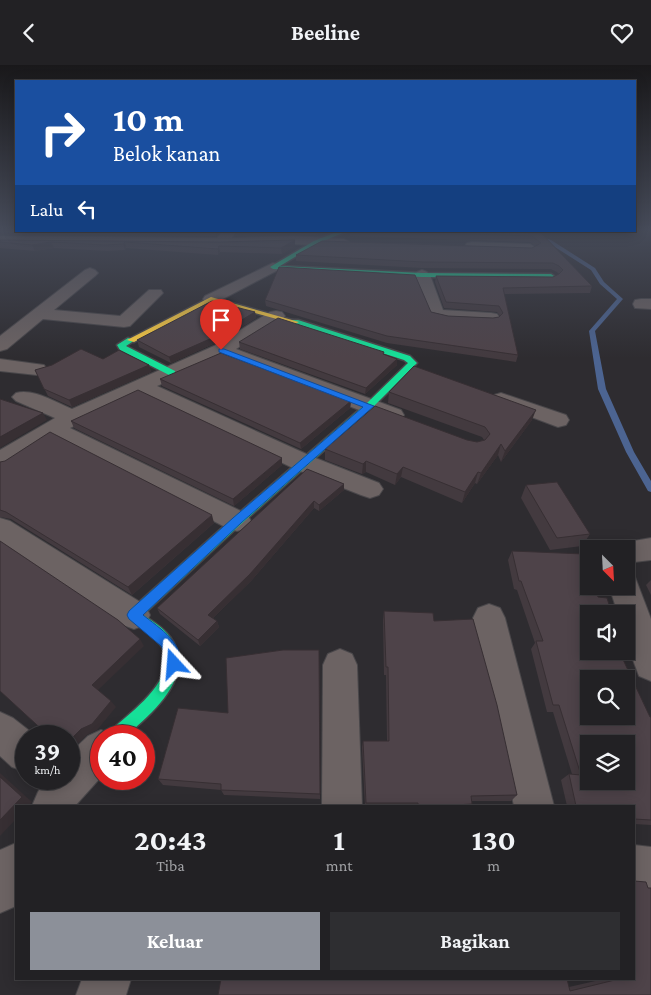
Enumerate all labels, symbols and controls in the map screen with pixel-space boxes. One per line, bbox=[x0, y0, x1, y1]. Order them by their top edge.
icon: back bbox=[15, 19, 43, 47]
icon: heart bbox=[608, 19, 636, 47]
text: Beeline bbox=[291, 20, 360, 45]
icon: right bbox=[30, 100, 95, 165]
text: 10 m bbox=[113, 100, 184, 139]
text: Belok kanan bbox=[113, 141, 220, 166]
icon: left bbox=[73, 195, 101, 223]
text: Lalu bbox=[30, 199, 63, 220]
pin bbox=[200, 299, 242, 350]
icon: arrive bbox=[207, 306, 235, 334]
north arrow bbox=[580, 540, 635, 595]
map controls bbox=[580, 540, 635, 790]
button: sound bbox=[580, 605, 635, 660]
position arrow bbox=[147, 637, 199, 689]
button: search bbox=[580, 670, 635, 725]
speed limit sign: 40 bbox=[90, 725, 155, 790]
button: layers bbox=[580, 735, 635, 790]
text: 39 bbox=[35, 738, 60, 765]
text: km/h bbox=[35, 763, 60, 777]
text: 20:43 bbox=[134, 823, 207, 856]
text: 1 bbox=[334, 823, 345, 856]
text: 130 bbox=[472, 823, 516, 856]
text: Tiba bbox=[156, 857, 185, 874]
text: mnt bbox=[326, 857, 353, 874]
text: m bbox=[487, 857, 500, 874]
button: Keluar bbox=[30, 912, 320, 970]
button: Bagikan bbox=[330, 912, 620, 970]

